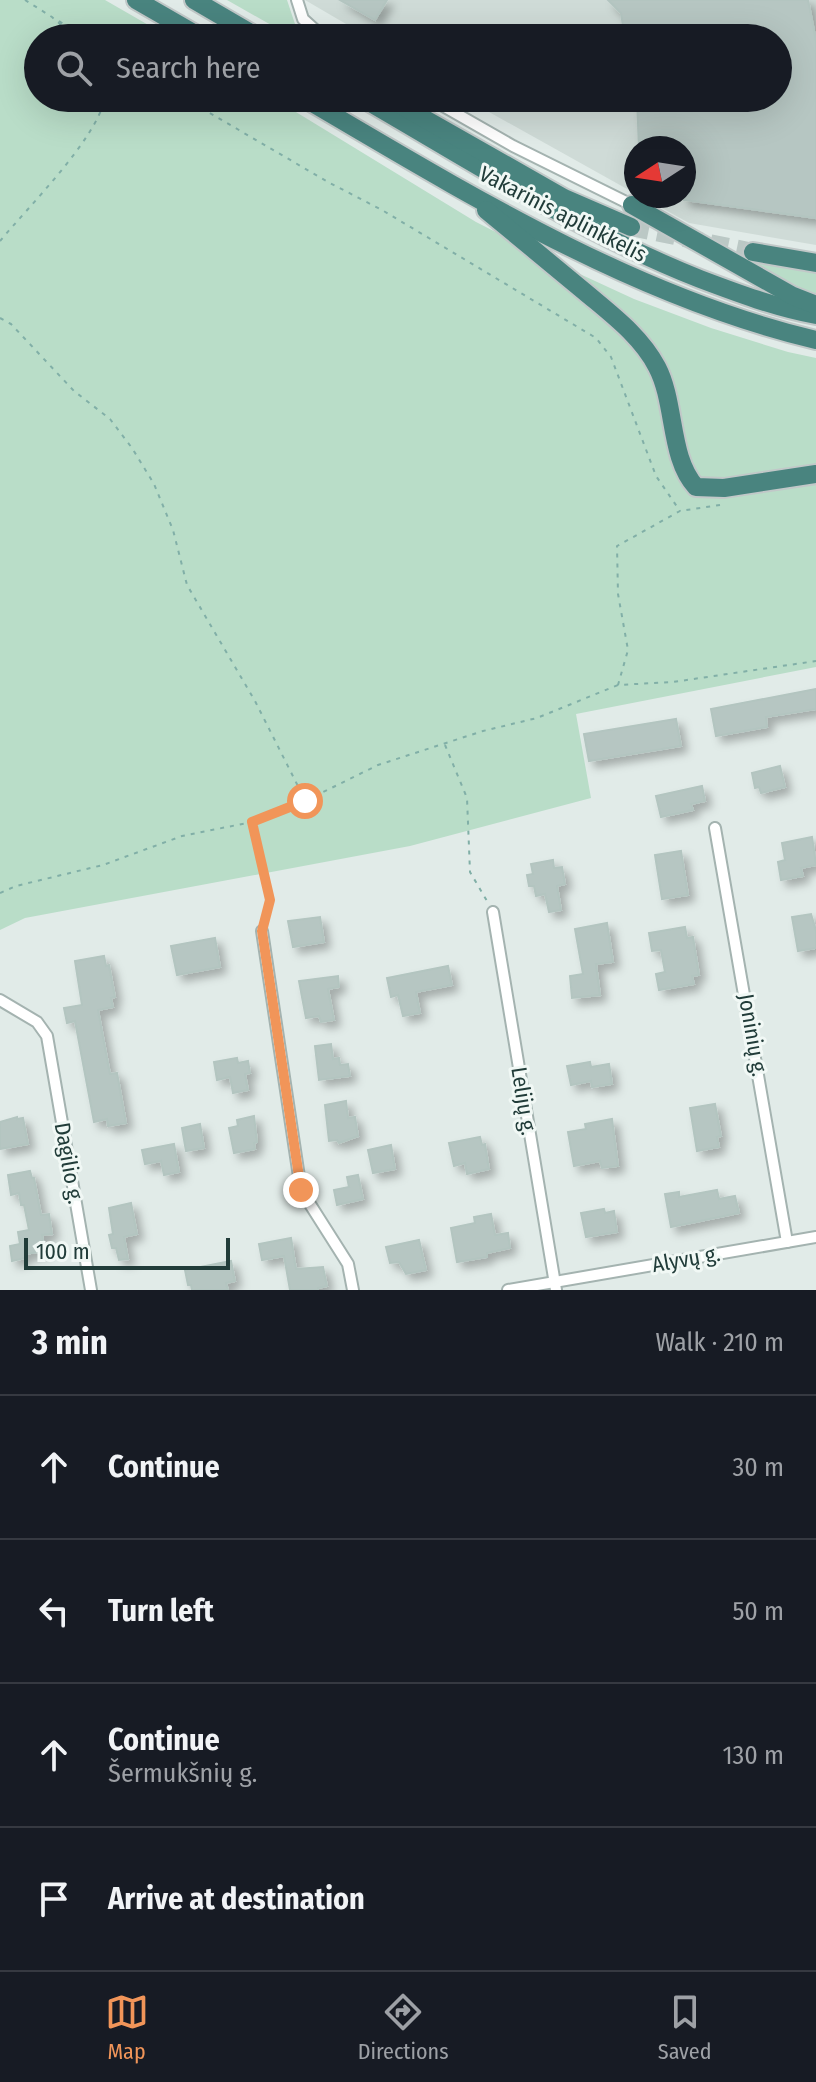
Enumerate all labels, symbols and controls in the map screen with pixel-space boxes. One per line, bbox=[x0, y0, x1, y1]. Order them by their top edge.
search box bbox=[24, 24, 792, 112]
icon: search bbox=[52, 46, 96, 90]
text: Search here bbox=[116, 50, 261, 86]
north arrow bbox=[624, 136, 696, 208]
street label: Vakarinis aplinkkelis bbox=[475, 160, 651, 268]
route start bbox=[287, 783, 323, 819]
street label: Joninių g. bbox=[732, 992, 774, 1078]
street label: Lelijų g. bbox=[505, 1065, 543, 1137]
street label: Dagilio g. bbox=[49, 1120, 89, 1206]
route end bbox=[283, 1172, 319, 1208]
scale bar bbox=[24, 1234, 230, 1270]
text: 100 m bbox=[36, 1238, 90, 1265]
street label: Alyvų g. bbox=[650, 1240, 722, 1278]
text: 3 min bbox=[32, 1322, 108, 1363]
text: Walk · 210 m bbox=[655, 1327, 784, 1358]
icon: ahead bbox=[32, 1445, 76, 1489]
text: Continue bbox=[108, 1449, 220, 1485]
text: 30 m bbox=[733, 1452, 784, 1483]
icon: left bbox=[32, 1589, 76, 1633]
text: Turn left bbox=[108, 1593, 214, 1629]
text: 50 m bbox=[732, 1596, 784, 1627]
text: Continue bbox=[108, 1722, 220, 1758]
icon: ahead bbox=[32, 1733, 76, 1777]
text: 130 m bbox=[722, 1740, 784, 1771]
text: Šermukšnių g. bbox=[108, 1758, 257, 1789]
icon: arrive bbox=[32, 1877, 76, 1921]
text: Arrive at destination bbox=[108, 1881, 365, 1917]
tab: Map bbox=[105, 1990, 149, 2065]
tab: Directions bbox=[358, 1990, 449, 2065]
tab: Saved bbox=[658, 1990, 711, 2065]

